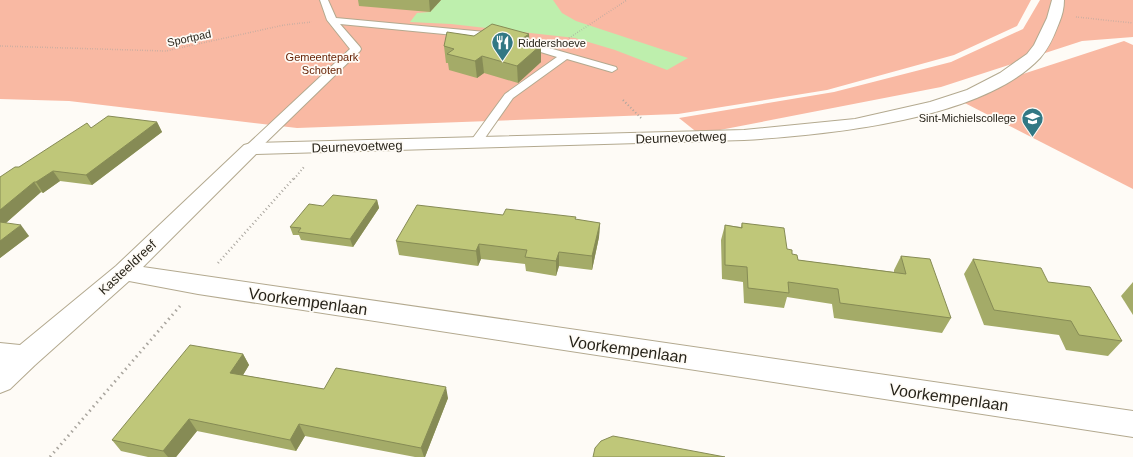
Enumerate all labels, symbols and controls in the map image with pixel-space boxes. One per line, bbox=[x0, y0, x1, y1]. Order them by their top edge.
street label: Sportpad bbox=[166, 27, 212, 49]
restaurant icon: Riddershoeve bbox=[489, 30, 515, 63]
place label: Riddershoeve bbox=[518, 37, 586, 49]
park label: Gemeentepark Schoten bbox=[286, 51, 359, 76]
school or university icon: Sint-Michielscollege bbox=[1019, 105, 1045, 138]
place label: Sint-Michielscollege bbox=[919, 112, 1016, 124]
street label: Deurnevoetweg bbox=[635, 128, 727, 147]
street label: Deurnevoetweg bbox=[311, 137, 403, 156]
street label: Kasteeldreef bbox=[96, 237, 159, 298]
street label: Voorkempenlaan bbox=[247, 285, 369, 318]
street label: Voorkempenlaan bbox=[567, 333, 689, 366]
street label: Voorkempenlaan bbox=[888, 381, 1010, 414]

